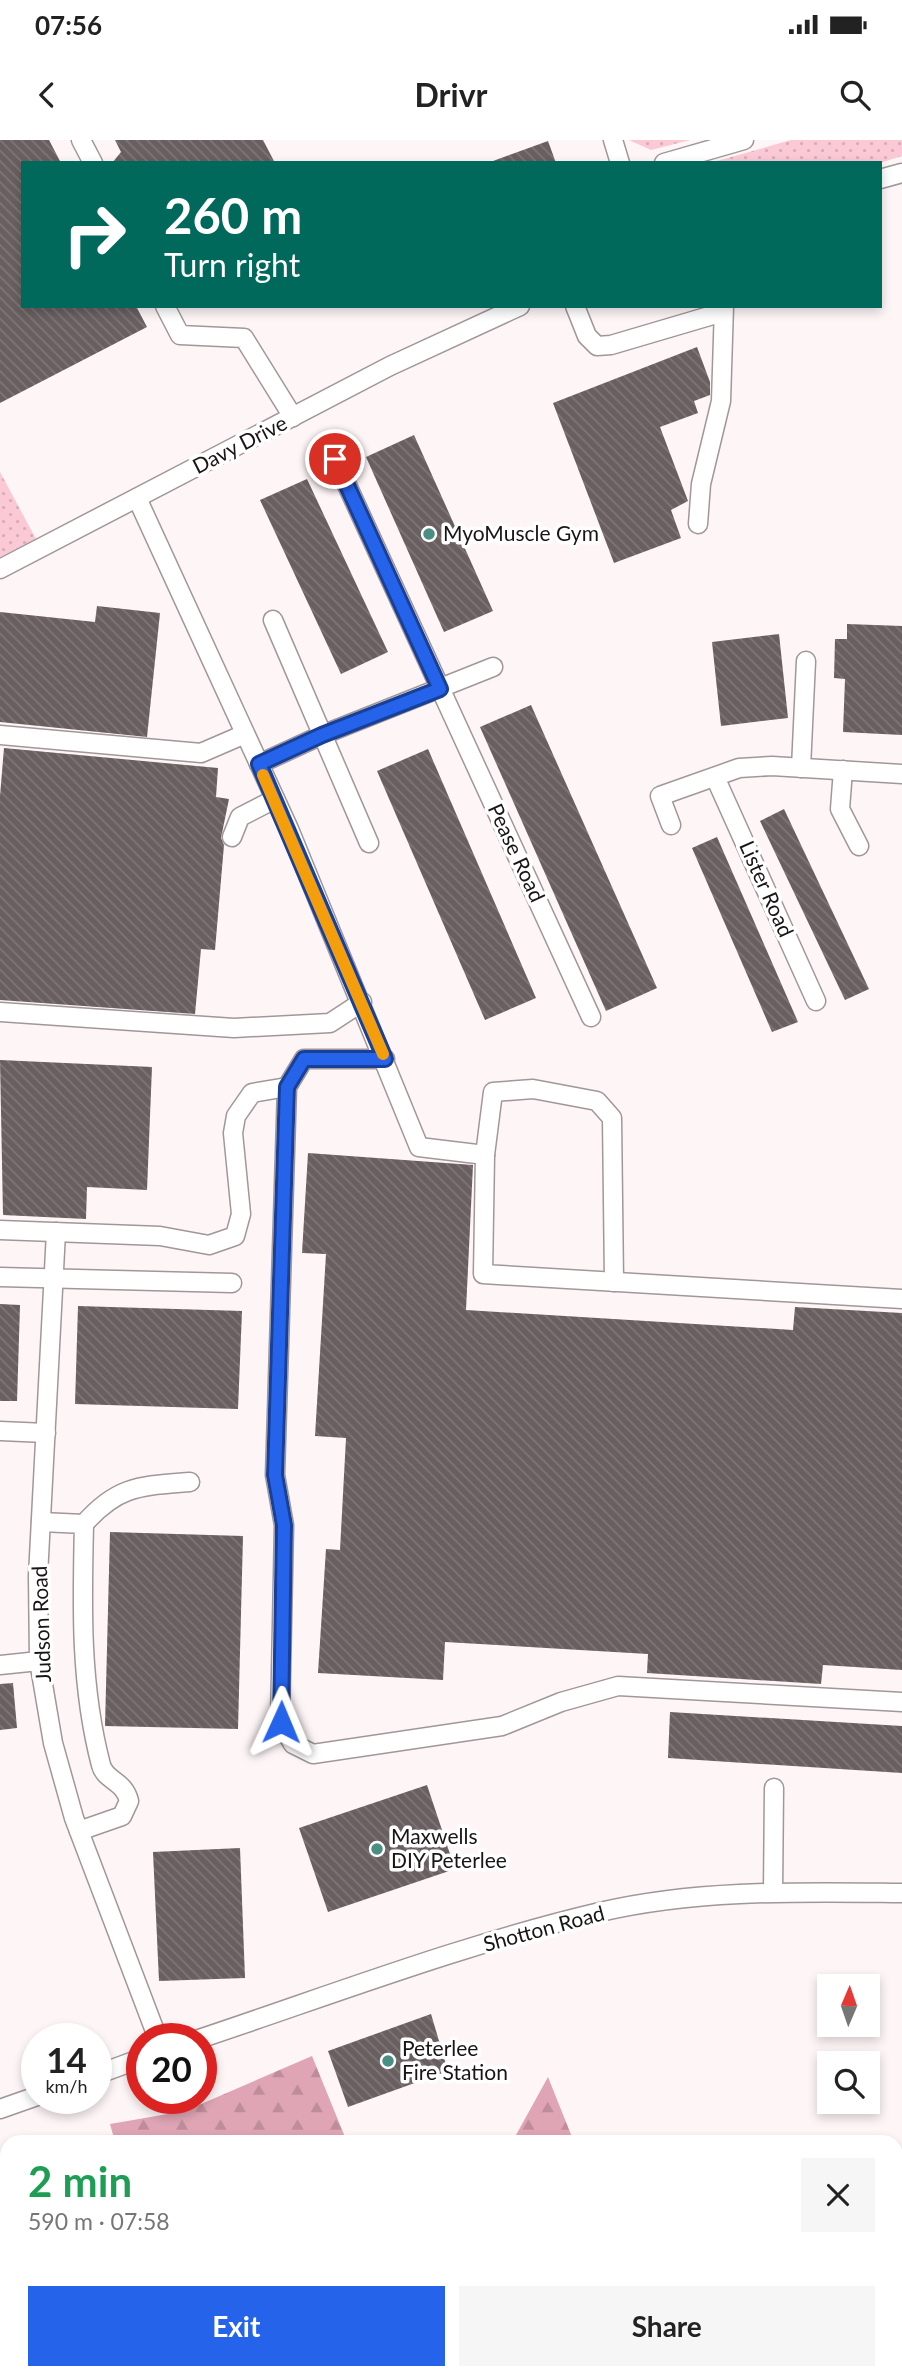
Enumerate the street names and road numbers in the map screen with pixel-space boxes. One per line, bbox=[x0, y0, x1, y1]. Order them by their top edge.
street label: Davy Drive bbox=[188, 409, 291, 478]
street label: Pease Road bbox=[484, 799, 551, 906]
street label: Lister Road bbox=[735, 836, 800, 940]
street label: Judson Road bbox=[26, 1565, 55, 1683]
street label: Shotton Road bbox=[480, 1899, 607, 1956]

